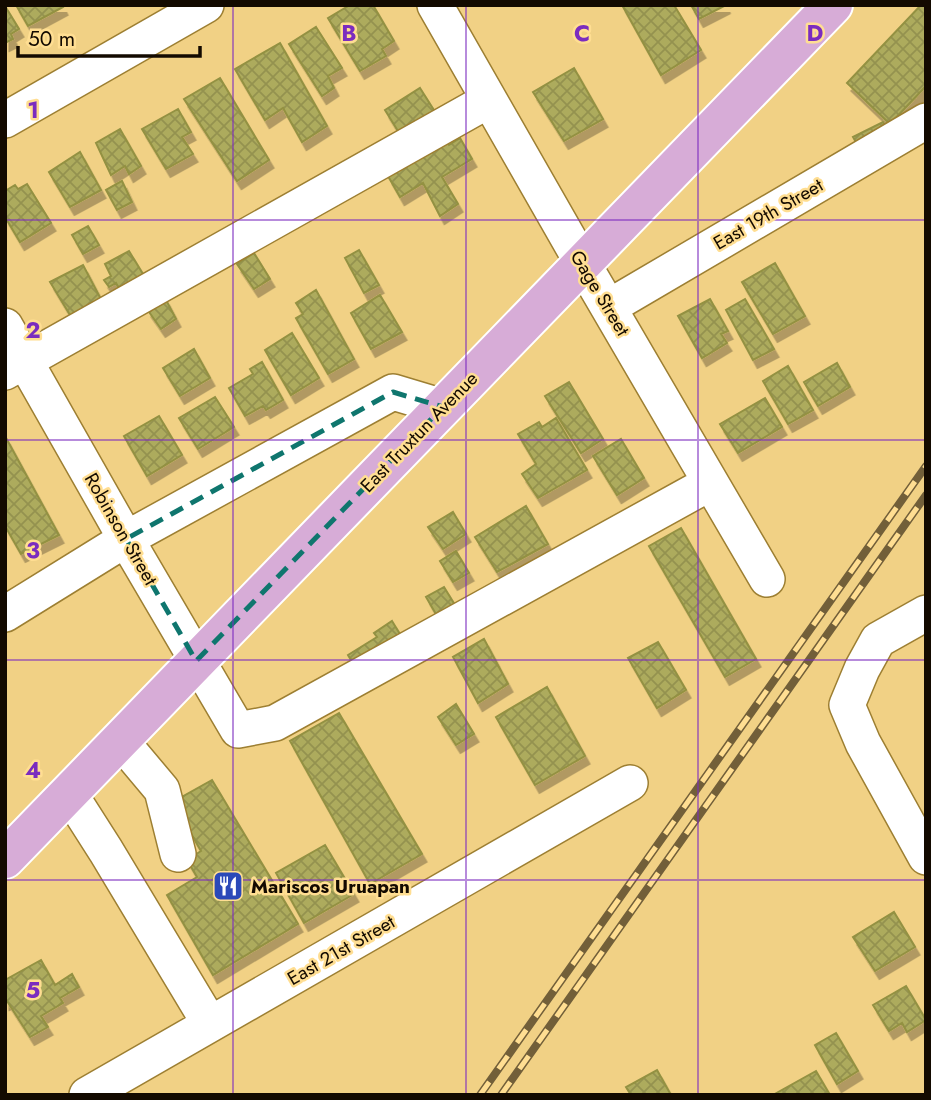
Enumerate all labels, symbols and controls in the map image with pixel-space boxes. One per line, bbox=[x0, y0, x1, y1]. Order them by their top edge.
scale bar bbox=[18, 14, 200, 58]
text: B bbox=[341, 16, 357, 50]
text: C bbox=[574, 16, 590, 50]
text: D bbox=[807, 16, 824, 50]
text: 50 m bbox=[28, 24, 75, 54]
text: 1 bbox=[27, 93, 39, 127]
street label: East 19th Street bbox=[708, 171, 828, 256]
street label: Gage Street bbox=[564, 245, 636, 341]
text: 2 bbox=[25, 313, 41, 347]
street label: East Truxtun Avenue bbox=[354, 365, 484, 498]
street label: Robinson Street bbox=[78, 468, 164, 591]
text: 3 bbox=[26, 533, 40, 567]
text: 4 bbox=[25, 753, 41, 787]
restaurant icon: Mariscos Uruapan bbox=[211, 869, 245, 903]
place label: Mariscos Uruapan bbox=[251, 873, 410, 900]
street label: East 21st Street bbox=[282, 908, 400, 992]
text: 5 bbox=[26, 973, 40, 1007]

